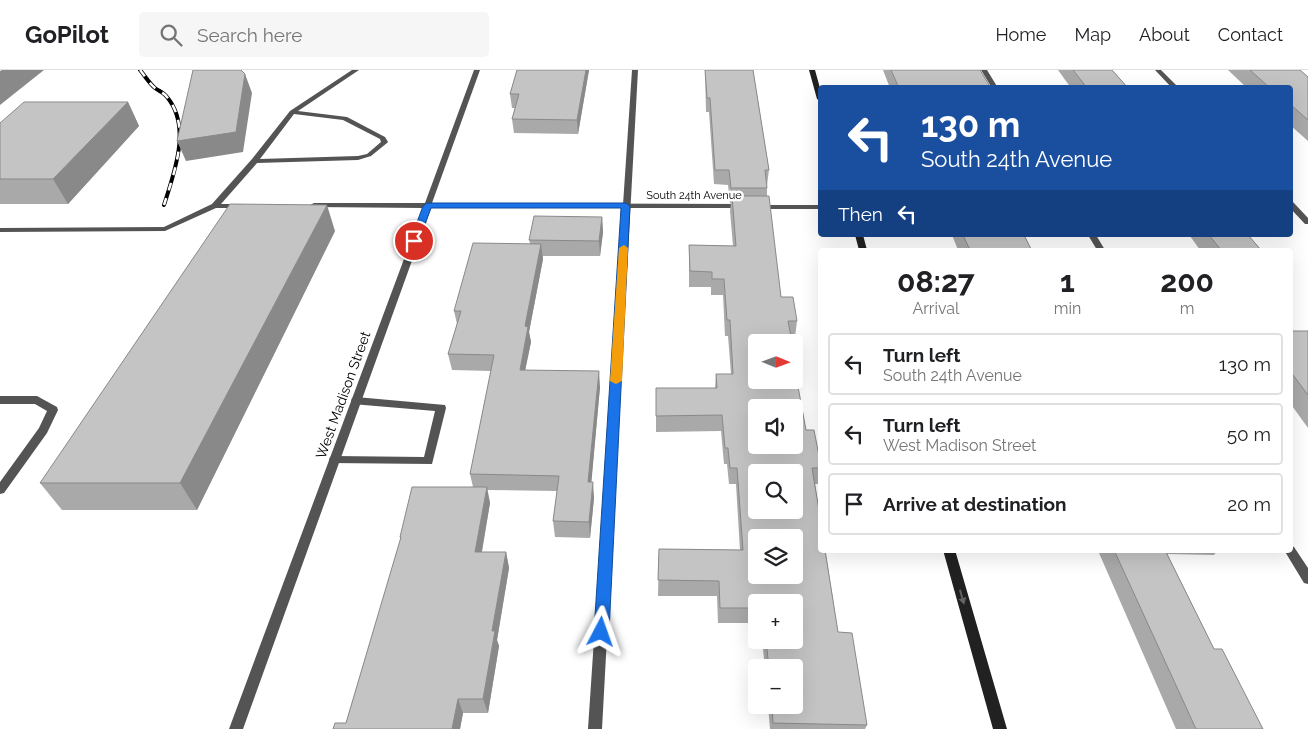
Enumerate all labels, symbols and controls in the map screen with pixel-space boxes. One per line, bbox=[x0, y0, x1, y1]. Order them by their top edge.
search box bbox=[139, 12, 489, 57]
text: GoPilot bbox=[25, 20, 109, 49]
icon: search bbox=[157, 21, 185, 49]
text: Search here bbox=[197, 24, 303, 46]
text: Home bbox=[995, 24, 1046, 45]
text: Map bbox=[1074, 24, 1111, 45]
text: About bbox=[1139, 24, 1190, 45]
text: Contact bbox=[1218, 24, 1283, 45]
text: 130 m bbox=[921, 104, 1020, 145]
icon: left bbox=[838, 105, 903, 170]
text: South 24th Avenue bbox=[921, 146, 1112, 172]
street label: South 24th Avenue bbox=[646, 189, 742, 202]
icon: left bbox=[893, 200, 921, 228]
text: Then bbox=[838, 203, 883, 225]
pin bbox=[393, 220, 435, 262]
icon: arrive bbox=[400, 227, 428, 255]
text: 08:27 bbox=[897, 264, 975, 299]
text: 1 bbox=[1060, 264, 1075, 299]
text: 200 bbox=[1160, 264, 1214, 299]
text: Arrival bbox=[912, 299, 959, 318]
text: min bbox=[1054, 299, 1081, 318]
text: m bbox=[1180, 299, 1194, 318]
street label: West Madison Street bbox=[313, 329, 374, 461]
north arrow bbox=[748, 334, 802, 389]
map controls bbox=[748, 334, 803, 714]
text: Turn left bbox=[883, 344, 960, 366]
icon: left bbox=[840, 350, 868, 378]
text: 130 m bbox=[1219, 353, 1271, 375]
text: South 24th Avenue bbox=[883, 366, 1022, 385]
button: sound bbox=[748, 399, 803, 454]
text: Turn left bbox=[883, 414, 960, 436]
icon: left bbox=[840, 420, 868, 448]
text: 50 m bbox=[1227, 423, 1271, 445]
text: West Madison Street bbox=[883, 436, 1036, 455]
button: search bbox=[748, 464, 803, 519]
icon: arrive bbox=[840, 490, 868, 518]
text: Arrive at destination bbox=[883, 493, 1067, 515]
text: 20 m bbox=[1227, 493, 1271, 515]
button: layers bbox=[748, 529, 803, 584]
one-way arrow bbox=[959, 589, 967, 604]
button: + bbox=[748, 594, 803, 649]
position arrow bbox=[574, 605, 626, 657]
button: − bbox=[748, 659, 803, 714]

